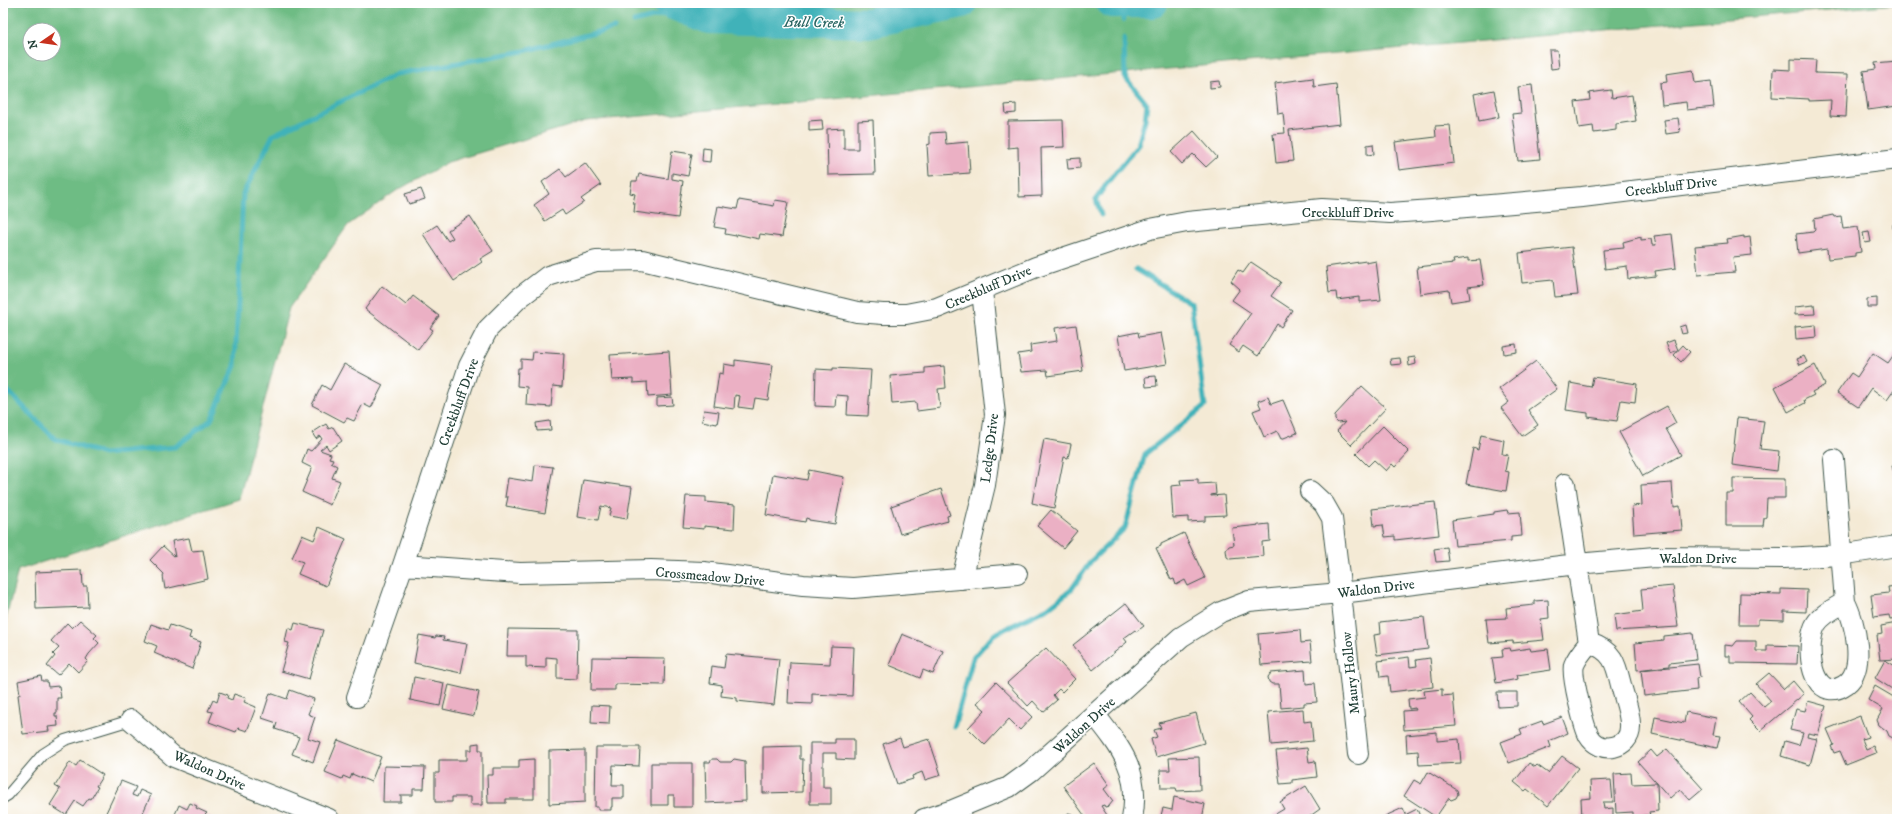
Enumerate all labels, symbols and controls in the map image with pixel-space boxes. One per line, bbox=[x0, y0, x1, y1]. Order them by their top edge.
water label: Bull Creek bbox=[783, 12, 845, 33]
north arrow bbox=[22, 22, 62, 62]
text: N bbox=[25, 38, 41, 50]
street label: Creekbluff Drive bbox=[1624, 172, 1718, 202]
street label: Creekbluff Drive bbox=[1302, 204, 1394, 222]
street label: Creekbluff Drive bbox=[942, 262, 1035, 314]
street label: Creekbluff Drive bbox=[435, 356, 483, 449]
street label: Ledge Drive bbox=[977, 412, 1003, 484]
street label: Waldon Drive bbox=[1658, 550, 1737, 568]
street label: Crossmeadow Drive bbox=[654, 563, 766, 591]
street label: Waldon Drive bbox=[1336, 575, 1416, 603]
street label: Maury Hollow bbox=[1338, 631, 1364, 715]
street label: Waldon Drive bbox=[1049, 693, 1120, 759]
street label: Waldon Drive bbox=[170, 747, 249, 795]

